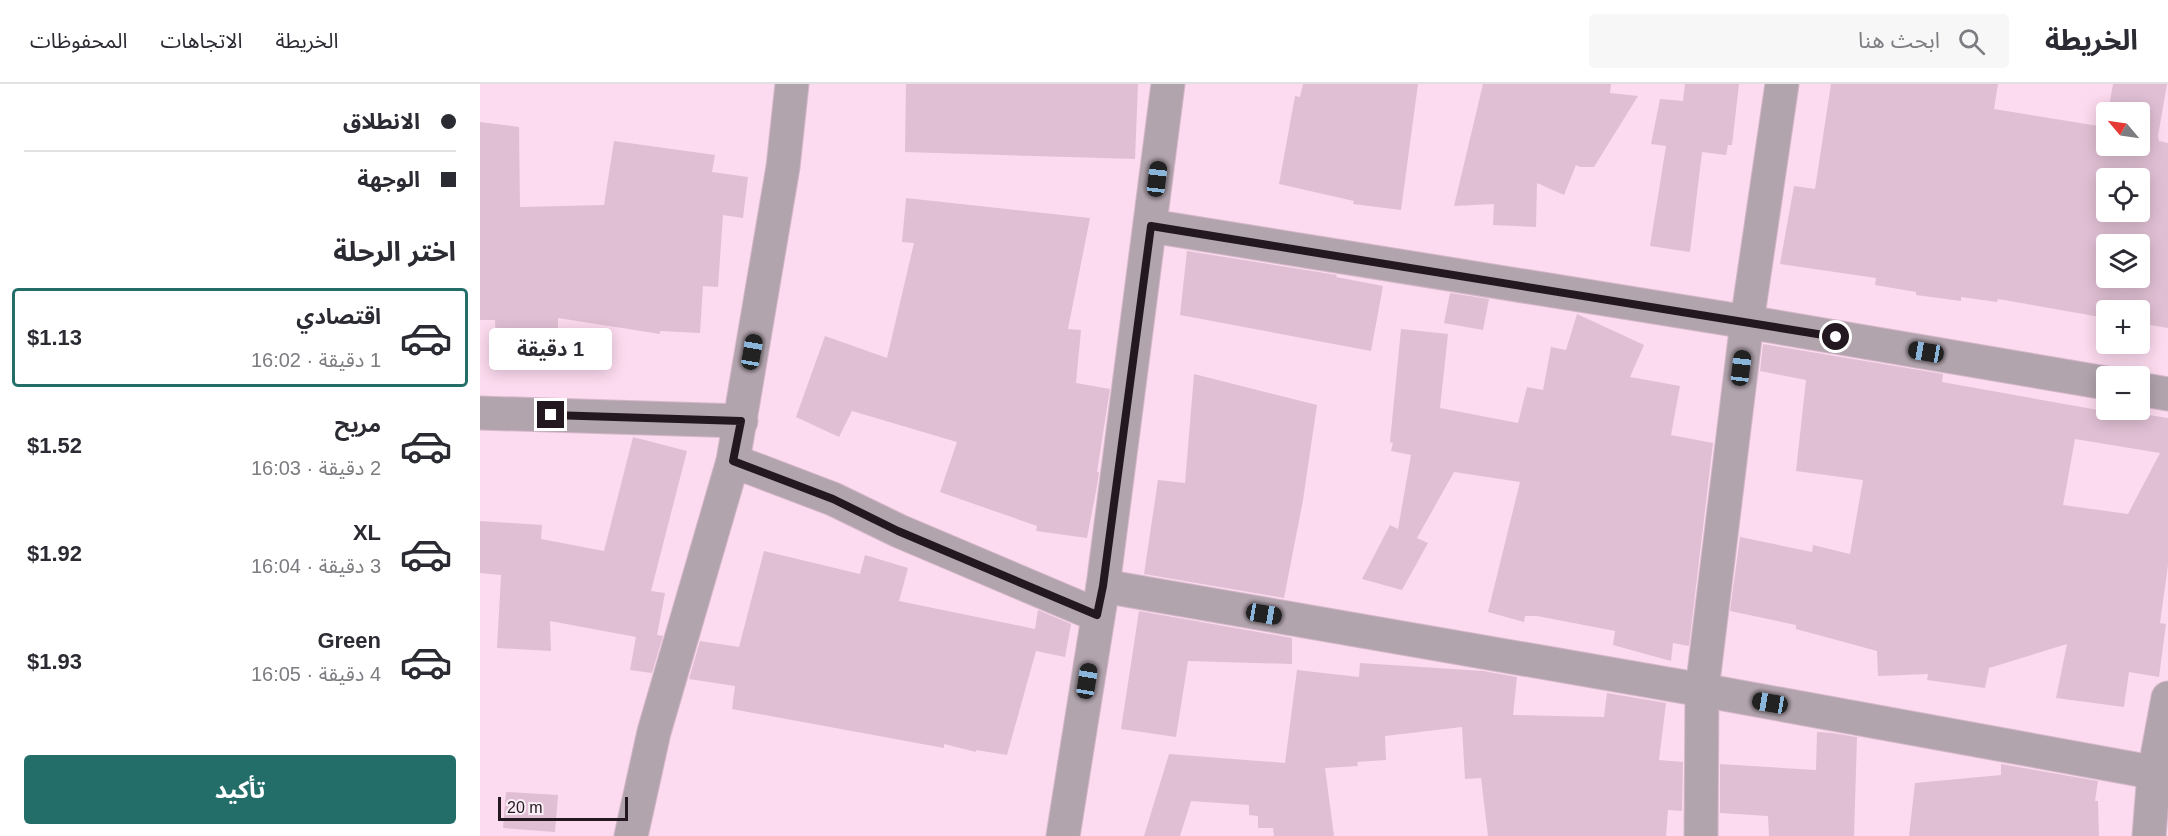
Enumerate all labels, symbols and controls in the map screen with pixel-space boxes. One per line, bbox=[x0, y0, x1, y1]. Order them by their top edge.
search box bbox=[1589, 14, 2009, 68]
icon: search bbox=[1955, 25, 1988, 58]
text: الخريطة bbox=[2045, 25, 2138, 56]
text: ابحث هنا bbox=[1858, 28, 1940, 53]
text: المحفوظات bbox=[30, 29, 127, 52]
text: الاتجاهات bbox=[160, 29, 242, 52]
text: الخريطة bbox=[275, 29, 338, 52]
north arrow bbox=[2096, 102, 2150, 156]
map controls bbox=[2096, 102, 2150, 420]
text: الانطلاق bbox=[343, 109, 420, 134]
car bbox=[1146, 160, 1168, 198]
text: الوجهة bbox=[357, 167, 420, 192]
button: locate bbox=[2096, 168, 2150, 222]
button: layers bbox=[2096, 234, 2150, 288]
text: اختر الرحلة bbox=[333, 237, 456, 267]
button: + bbox=[2096, 300, 2150, 354]
text: اقتصادي bbox=[296, 304, 381, 329]
icon: car bbox=[399, 311, 453, 365]
route start bbox=[1822, 323, 1849, 350]
text: $1.13 bbox=[27, 325, 82, 350]
callout: 1 دقيقة bbox=[490, 328, 612, 370]
car bbox=[740, 333, 764, 371]
text: 1 دقيقة bbox=[517, 338, 584, 360]
car bbox=[1907, 340, 1945, 364]
text: 1 دقيقة · 16:02 bbox=[251, 349, 381, 371]
car bbox=[1730, 349, 1752, 387]
button: − bbox=[2096, 366, 2150, 420]
route end bbox=[537, 401, 564, 428]
text: مريح bbox=[335, 412, 381, 437]
icon: car bbox=[399, 419, 453, 473]
text: $1.52 bbox=[27, 433, 82, 458]
text: 2 دقيقة · 16:03 bbox=[251, 457, 381, 479]
text: XL bbox=[353, 520, 381, 545]
icon: car bbox=[399, 527, 453, 581]
text: $1.92 bbox=[27, 541, 82, 566]
text: 3 دقيقة · 16:04 bbox=[251, 555, 381, 577]
car bbox=[1245, 602, 1283, 626]
text: Green bbox=[317, 628, 381, 653]
icon: car bbox=[399, 635, 453, 689]
text: $1.93 bbox=[27, 649, 82, 674]
car bbox=[1075, 662, 1099, 700]
text: 4 دقيقة · 16:05 bbox=[251, 663, 381, 685]
car bbox=[1751, 691, 1789, 715]
button: تأكيد bbox=[24, 755, 456, 824]
scale bar bbox=[498, 794, 628, 822]
text: 20 m bbox=[507, 799, 543, 816]

